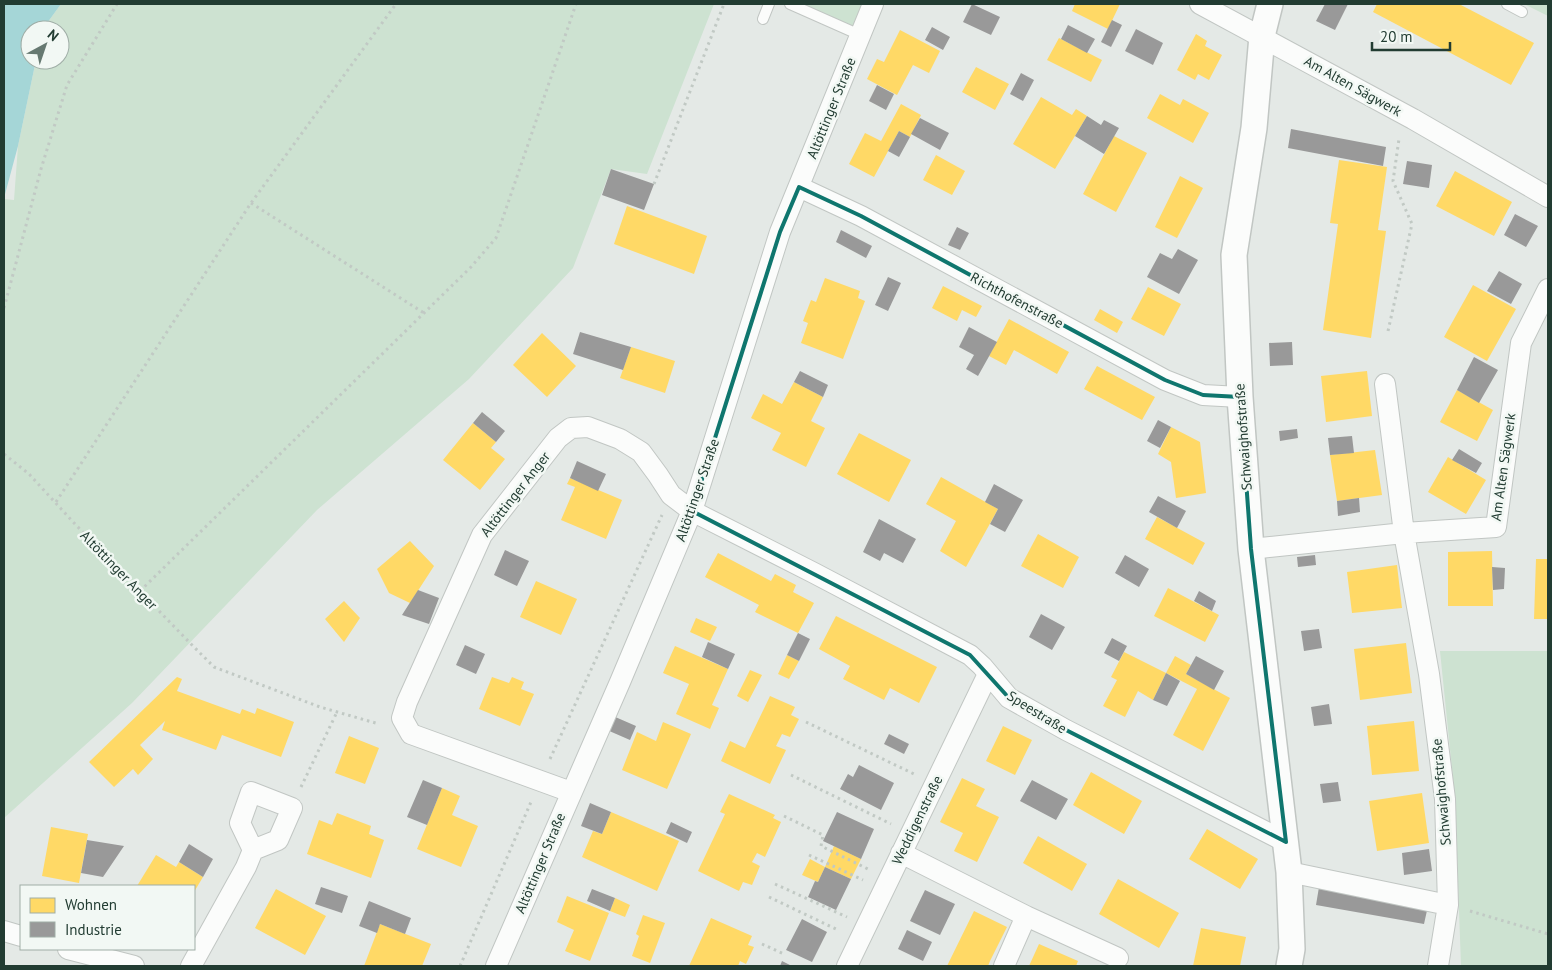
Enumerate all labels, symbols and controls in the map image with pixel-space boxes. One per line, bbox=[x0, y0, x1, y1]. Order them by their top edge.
north arrow bbox=[20, 20, 70, 70]
scale bar bbox=[1372, 20, 1450, 52]
text: N bbox=[44, 25, 63, 45]
text: 20 m bbox=[1380, 27, 1413, 46]
street label: Am Alten Sägwerk bbox=[1301, 52, 1405, 120]
street label: Altöttinger Straße bbox=[802, 55, 860, 161]
street label: Richthofenstraße bbox=[967, 268, 1067, 332]
street label: Schwaighofstraße bbox=[1230, 383, 1256, 491]
street label: Am Alten Sägwerk bbox=[1487, 412, 1520, 522]
street label: Altöttinger Straße bbox=[671, 436, 723, 544]
street label: Altöttinger Anger bbox=[476, 448, 554, 540]
street label: Altöttinger Anger bbox=[77, 527, 161, 614]
street label: Speestraße bbox=[1004, 687, 1070, 737]
street label: Schwaighofstraße bbox=[1427, 738, 1455, 846]
street label: Weddigenstraße bbox=[888, 772, 946, 868]
street label: Altöttinger Straße bbox=[511, 810, 569, 916]
legend bbox=[20, 885, 195, 950]
text: Wohnen bbox=[65, 895, 117, 914]
text: Industrie bbox=[65, 920, 122, 939]

